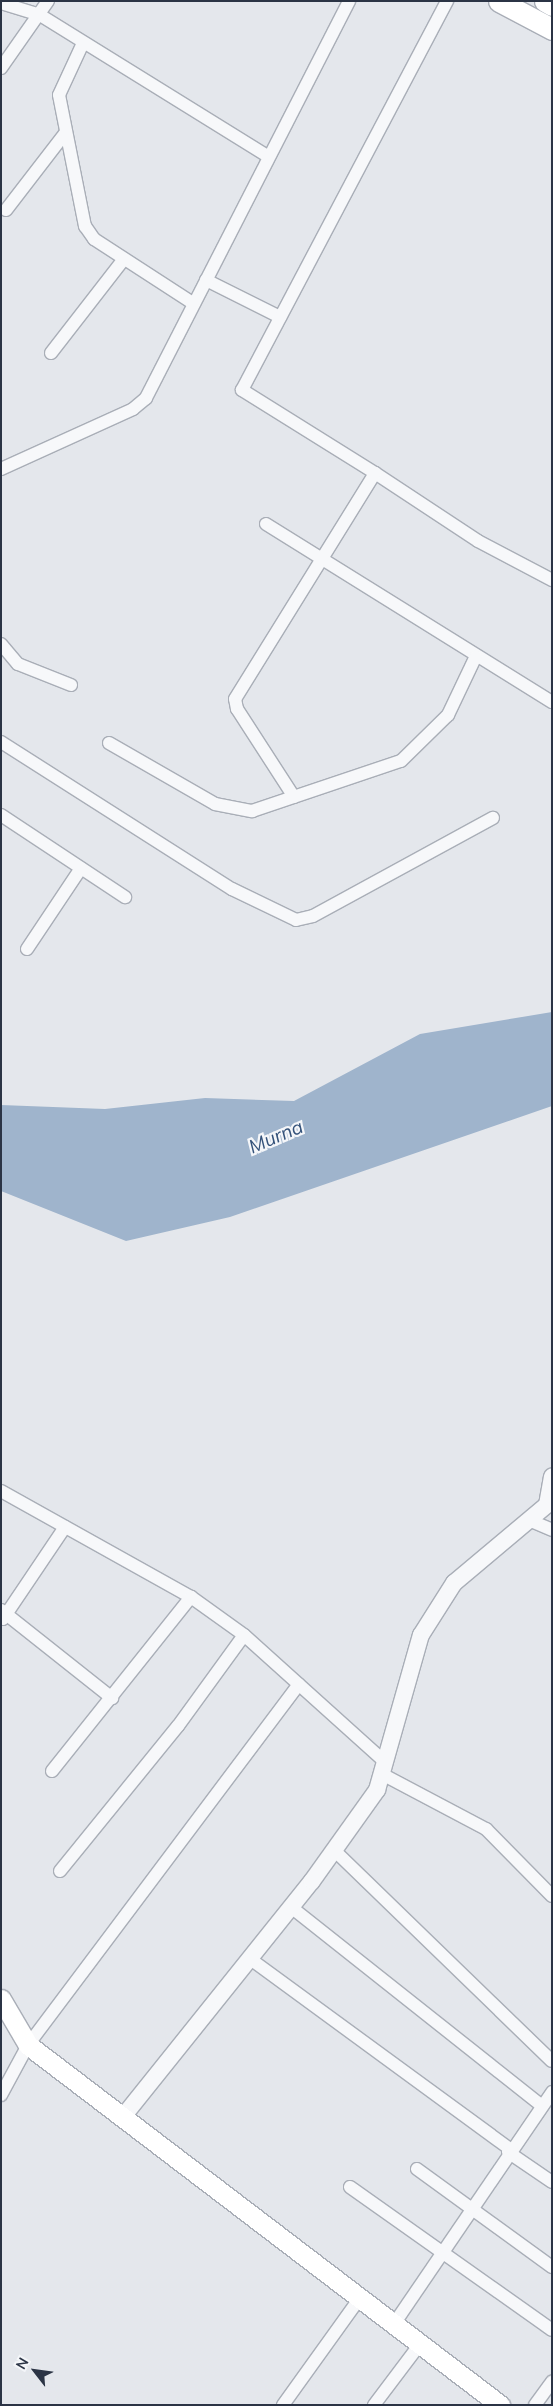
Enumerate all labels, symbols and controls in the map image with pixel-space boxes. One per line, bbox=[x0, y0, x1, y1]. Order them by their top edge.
water label: Murna bbox=[245, 1115, 307, 1159]
north arrow bbox=[10, 2346, 60, 2396]
text: N bbox=[12, 2354, 32, 2373]

